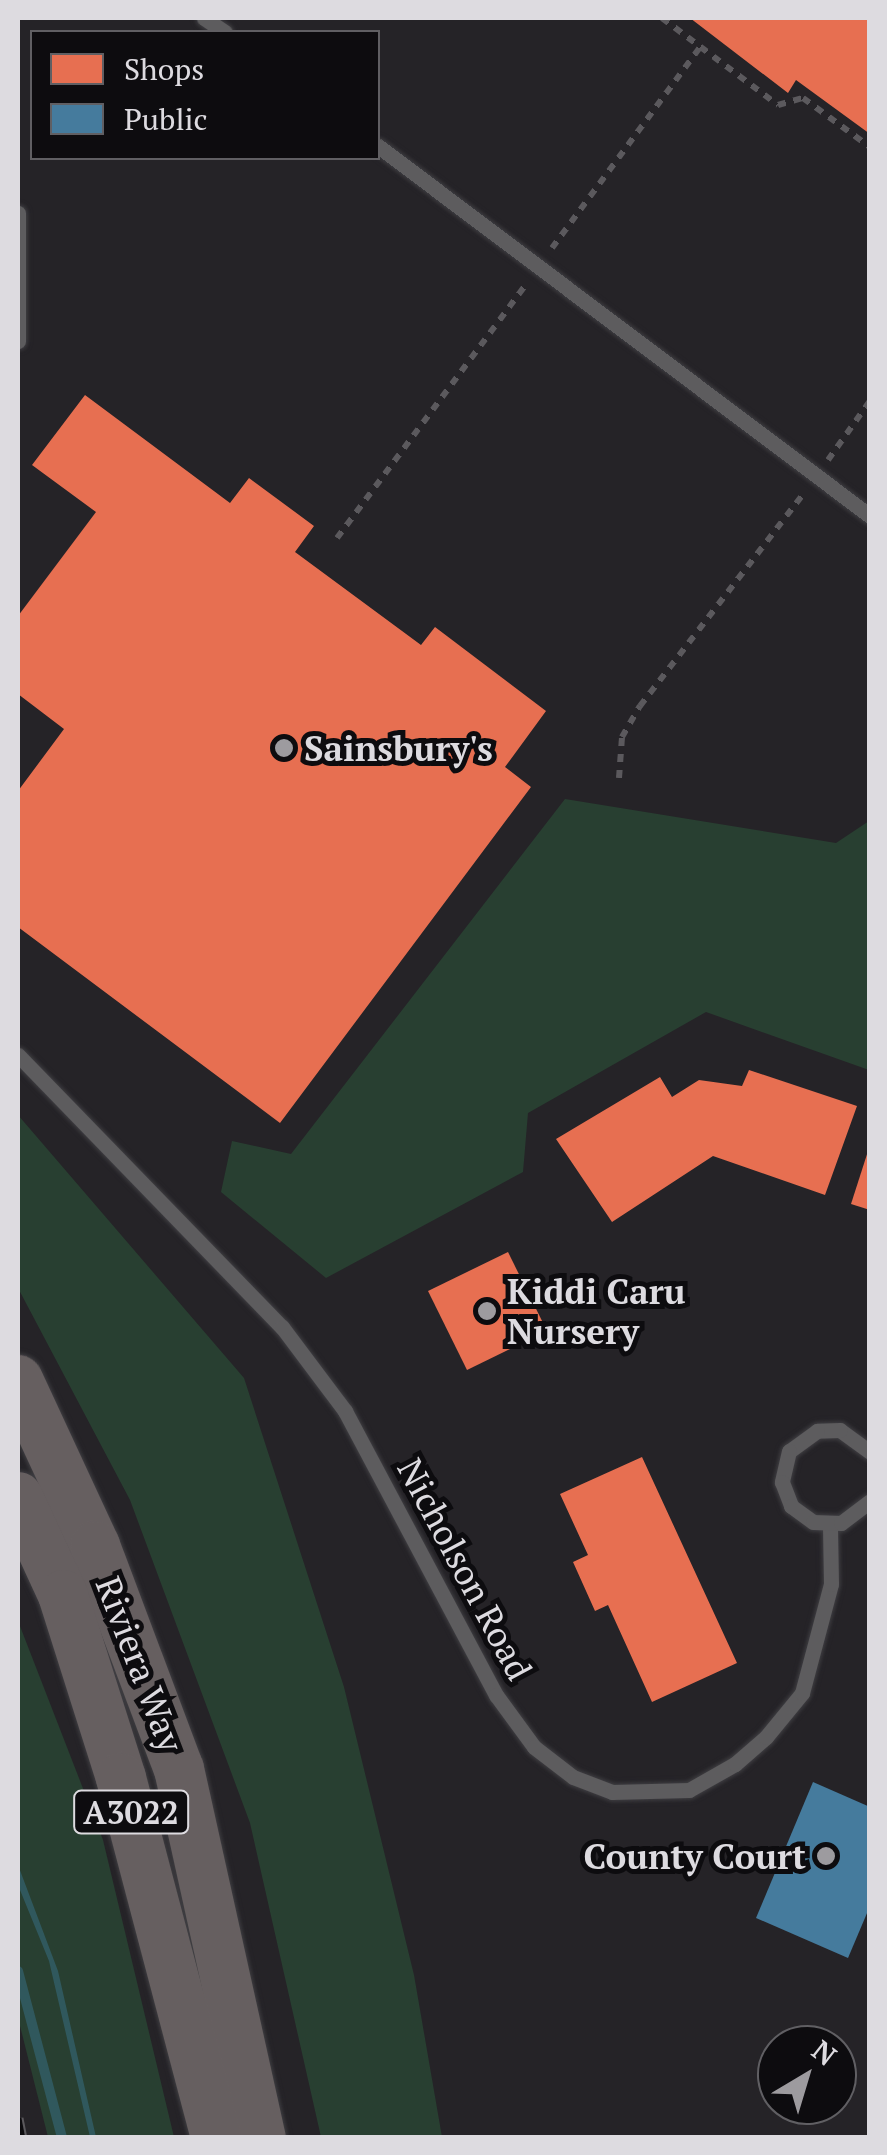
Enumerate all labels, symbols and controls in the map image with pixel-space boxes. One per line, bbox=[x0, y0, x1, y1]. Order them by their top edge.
legend bbox=[30, 30, 380, 160]
text: Shops bbox=[124, 49, 204, 89]
text: Public bbox=[124, 99, 207, 139]
place label: Sainsbury's bbox=[304, 727, 493, 769]
marker: Sainsbury's bbox=[273, 737, 295, 759]
place label: Kiddi Caru Nursery bbox=[507, 1270, 686, 1352]
marker: Kiddi Caru Nursery bbox=[476, 1300, 498, 1322]
street label: Nicholson Road bbox=[389, 1451, 541, 1687]
street label: Riviera Way bbox=[87, 1571, 193, 1757]
road number: A3022 bbox=[71, 1785, 191, 1839]
place label: County Court bbox=[583, 1835, 806, 1877]
marker: County Court bbox=[815, 1845, 837, 1867]
north arrow bbox=[757, 2025, 857, 2125]
text: N bbox=[805, 2031, 844, 2074]

